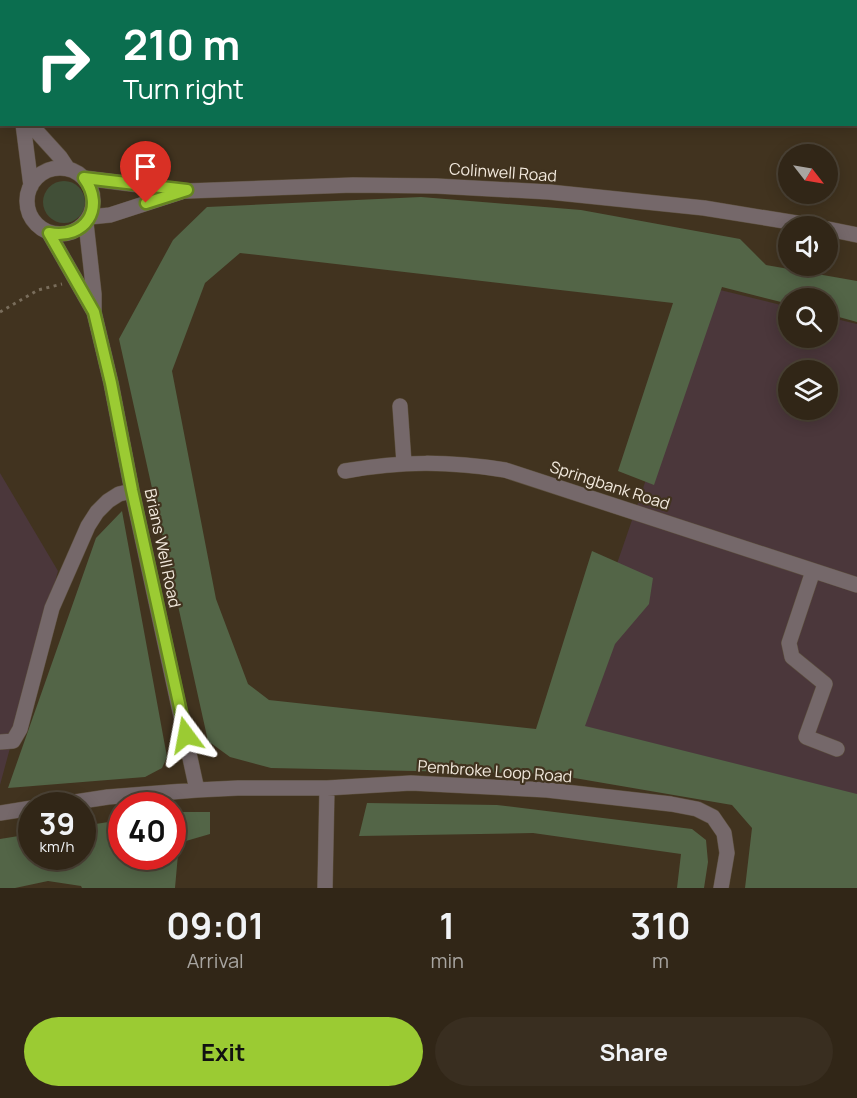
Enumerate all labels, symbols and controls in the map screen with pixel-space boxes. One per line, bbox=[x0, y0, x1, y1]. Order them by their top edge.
text: 210 m bbox=[123, 15, 240, 73]
icon: right bbox=[24, 24, 102, 102]
text: Turn right bbox=[123, 70, 244, 107]
pin bbox=[120, 141, 171, 203]
north arrow bbox=[778, 144, 838, 204]
map controls bbox=[778, 144, 838, 420]
icon: arrive bbox=[129, 150, 162, 183]
street label: Colinwell Road bbox=[448, 157, 558, 187]
button: sound bbox=[778, 216, 838, 276]
button: search bbox=[778, 288, 838, 348]
button: layers bbox=[778, 360, 838, 420]
street label: Springbank Road bbox=[547, 455, 673, 515]
street label: Brians Well Road bbox=[140, 486, 186, 610]
position arrow bbox=[154, 703, 218, 767]
street label: Pembroke Loop Road bbox=[417, 755, 573, 787]
speed limit sign: 40 bbox=[108, 792, 186, 870]
text: 39 bbox=[39, 803, 75, 844]
text: km/h bbox=[40, 836, 74, 857]
text: 09:01 bbox=[166, 901, 264, 950]
text: 1 bbox=[439, 901, 455, 950]
text: 310 bbox=[630, 901, 691, 950]
text: Arrival bbox=[187, 947, 244, 974]
text: min bbox=[430, 947, 464, 974]
text: m bbox=[652, 947, 669, 974]
button: Exit bbox=[24, 1017, 423, 1086]
button: Share bbox=[435, 1017, 833, 1086]

